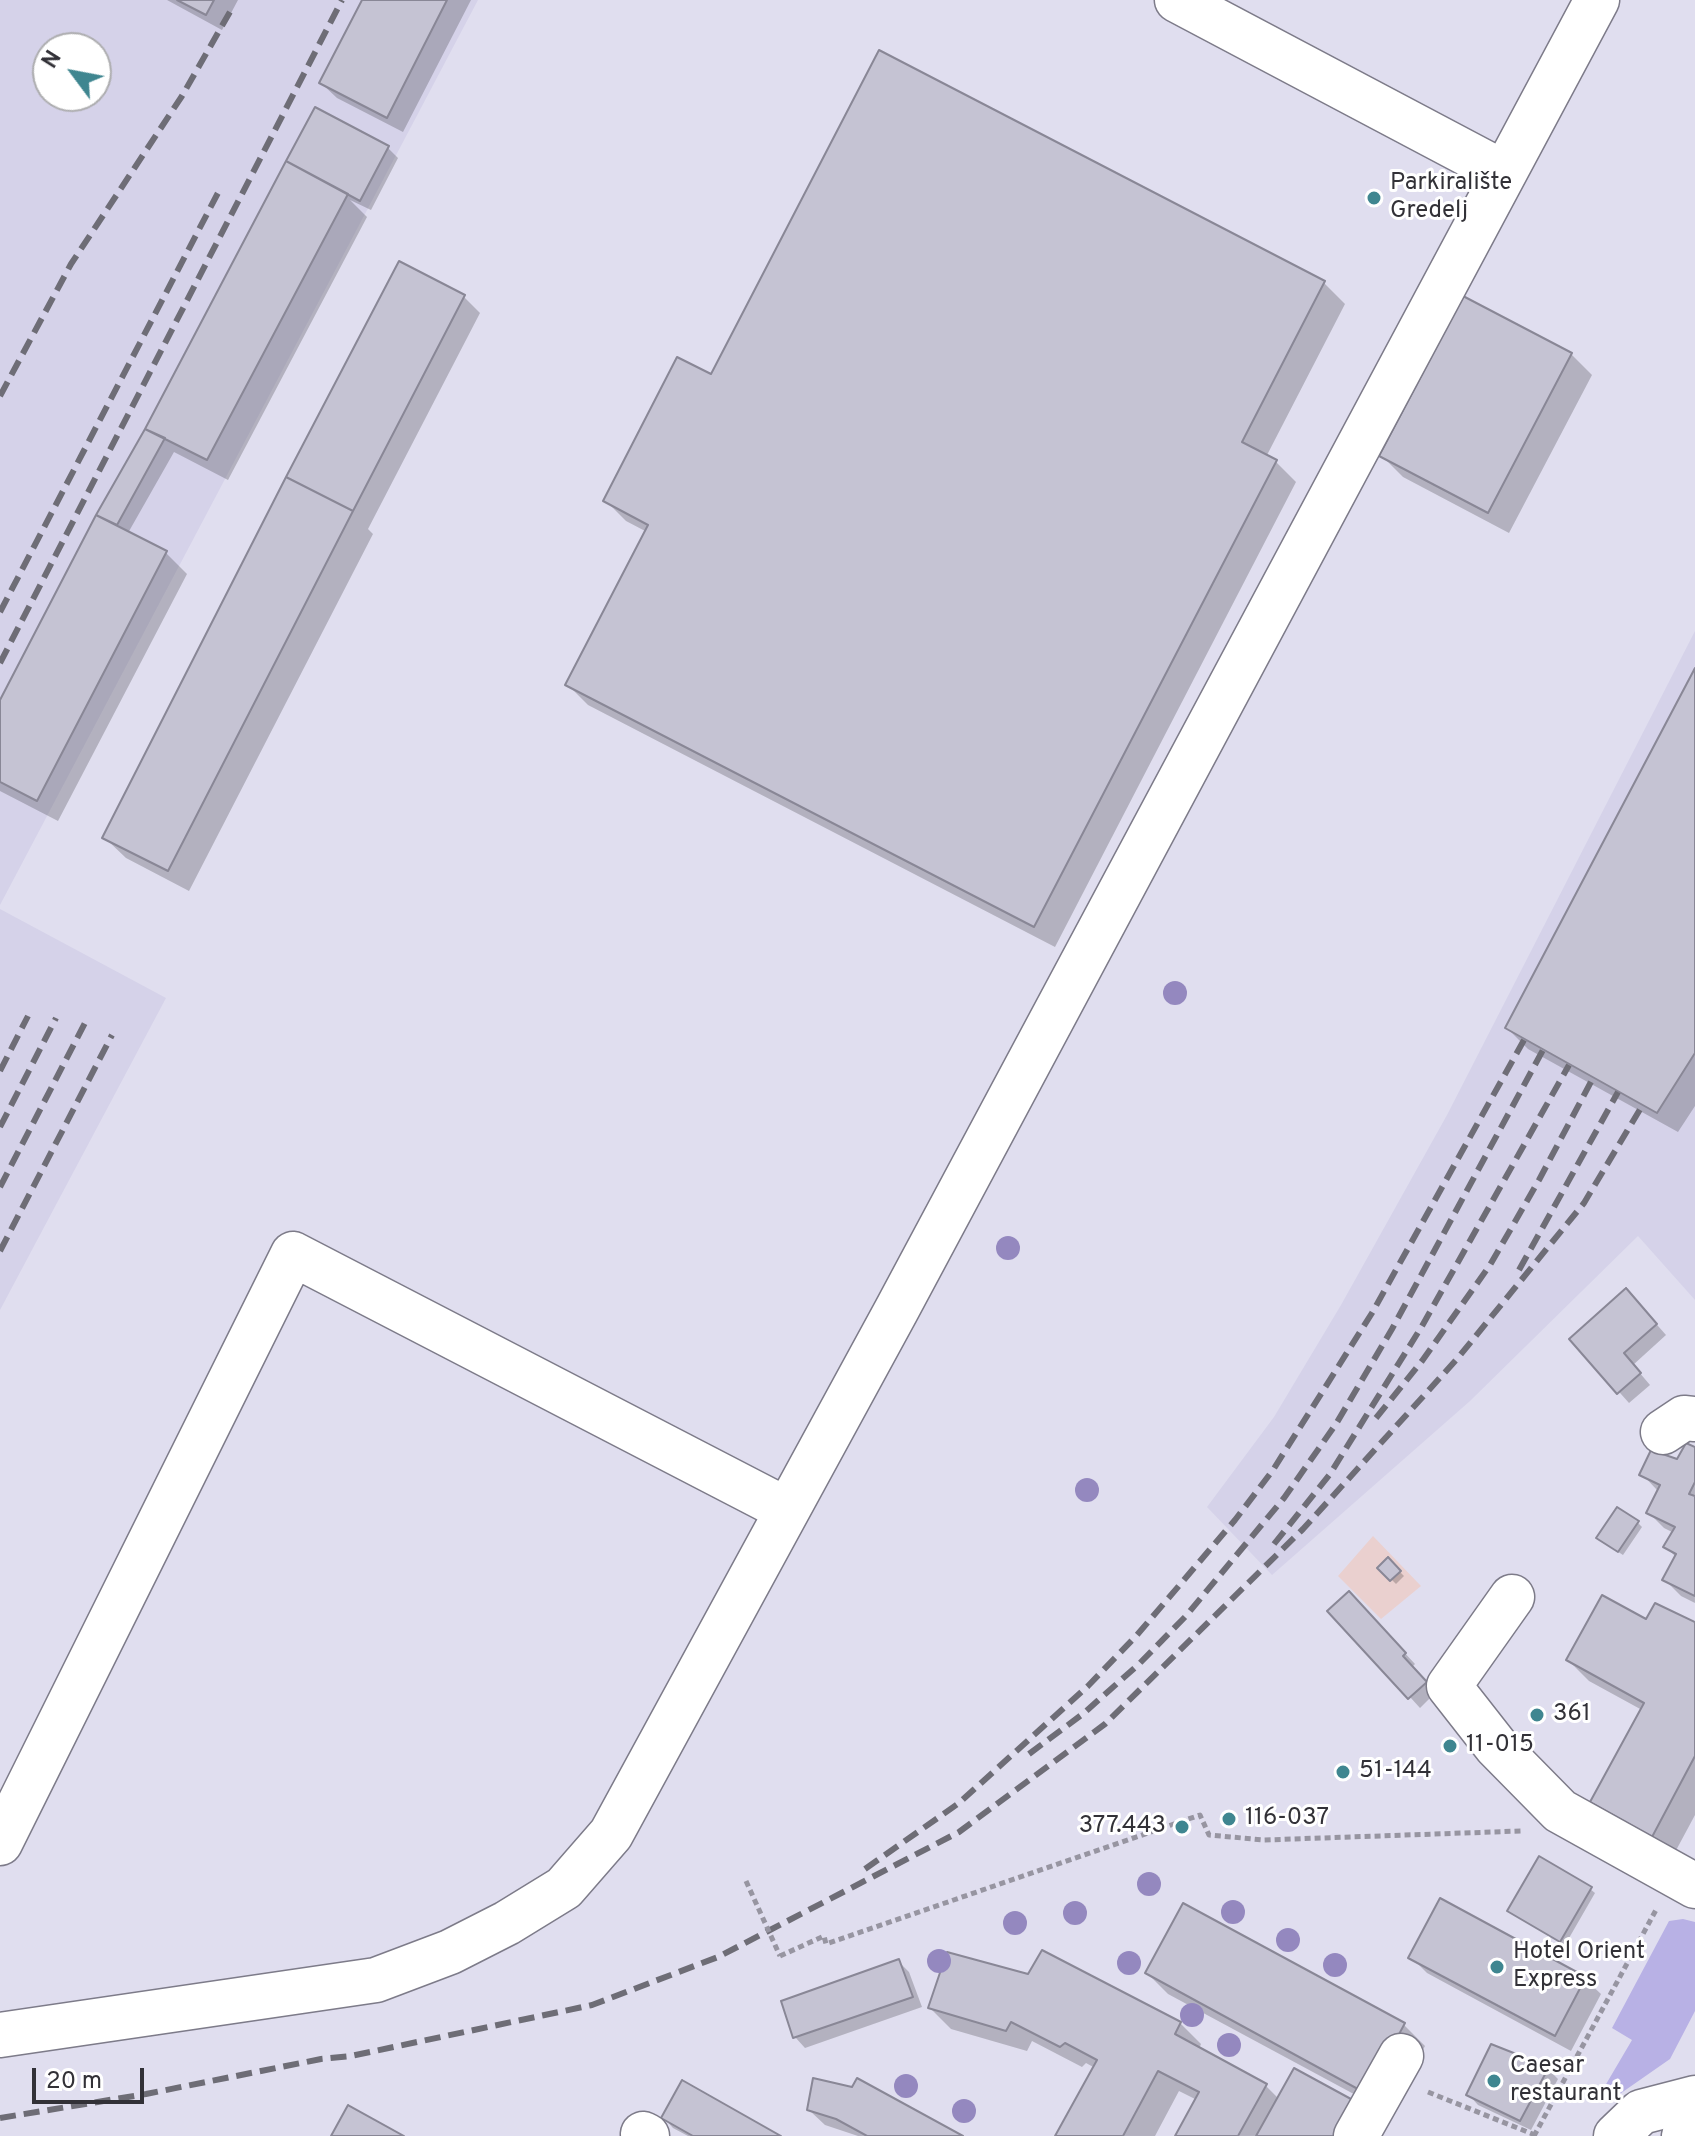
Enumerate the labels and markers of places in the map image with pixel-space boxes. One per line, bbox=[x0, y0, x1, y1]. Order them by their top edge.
place label: Parkiralište Gredelj bbox=[1390, 170, 1512, 226]
marker: Parkiralište Gredelj bbox=[1365, 189, 1383, 207]
place label: 361 bbox=[1553, 1701, 1591, 1729]
marker: 361 bbox=[1528, 1706, 1546, 1724]
place label: 11-015 bbox=[1466, 1732, 1534, 1760]
marker: 11-015 bbox=[1441, 1737, 1459, 1755]
place label: 51-144 bbox=[1359, 1758, 1432, 1786]
marker: 51-144 bbox=[1334, 1763, 1352, 1781]
place label: 116-037 bbox=[1245, 1805, 1329, 1833]
marker: 116-037 bbox=[1220, 1810, 1238, 1828]
place label: 377.443 bbox=[1079, 1813, 1166, 1841]
marker: 377.443 bbox=[1173, 1818, 1191, 1836]
place label: Hotel Orient Express bbox=[1513, 1939, 1645, 1995]
marker: Hotel Orient Express bbox=[1488, 1958, 1506, 1976]
place label: Caesar restaurant bbox=[1510, 2053, 1622, 2109]
marker: Caesar restaurant bbox=[1485, 2072, 1503, 2090]

